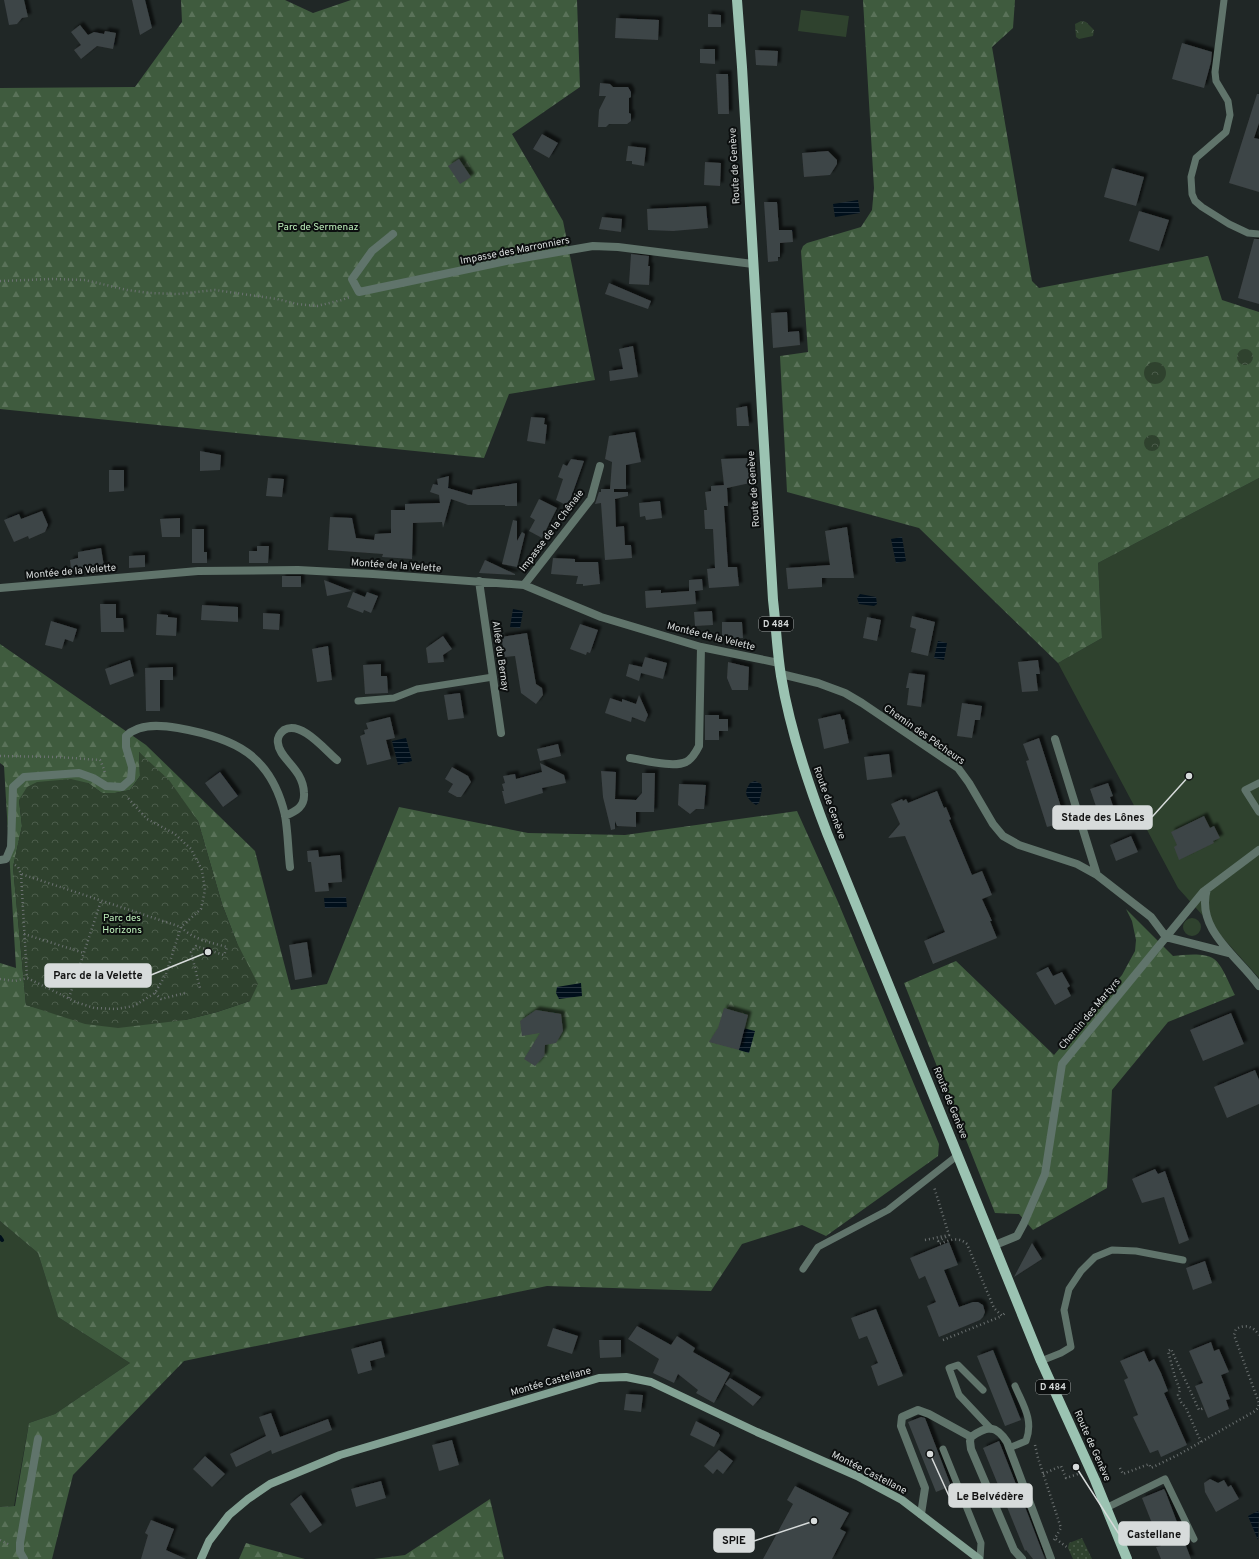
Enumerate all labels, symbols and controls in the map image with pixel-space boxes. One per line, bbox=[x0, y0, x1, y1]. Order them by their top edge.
street label: Route de Genève bbox=[727, 128, 743, 204]
park label: Parc de Sermenaz bbox=[277, 221, 359, 234]
street label: Impasse des Marronniers bbox=[459, 234, 571, 268]
street label: Route de Genève bbox=[745, 450, 763, 528]
street label: Impasse de la Chênaie bbox=[517, 487, 587, 575]
street label: Montée de la Velette bbox=[350, 556, 442, 576]
street label: Montée de la Velette bbox=[25, 562, 117, 582]
road number: D 484 bbox=[759, 617, 793, 631]
street label: Allée du Bernay bbox=[489, 620, 511, 692]
street label: Montée de la Velette bbox=[665, 620, 757, 654]
street label: Chemin des Pêcheurs bbox=[881, 702, 967, 768]
street label: Route de Genève bbox=[810, 765, 848, 841]
callout: Stade des Lônes bbox=[1053, 806, 1152, 829]
text: Stade des Lônes bbox=[1061, 811, 1145, 825]
park label: Parc des Horizons bbox=[102, 912, 142, 937]
callout: Parc de la Velette bbox=[45, 964, 151, 987]
text: Parc de la Velette bbox=[53, 969, 143, 983]
street label: Chemin des Martyrs bbox=[1056, 975, 1124, 1052]
street label: Route de Genève bbox=[930, 1065, 970, 1141]
street label: Montée Castellane bbox=[509, 1364, 593, 1400]
road number: D 484 bbox=[1036, 1380, 1070, 1394]
street label: Route de Genève bbox=[1071, 1408, 1113, 1484]
street label: Montée Castellane bbox=[829, 1448, 909, 1498]
callout: Le Belvédère bbox=[949, 1484, 1032, 1507]
text: Le Belvédère bbox=[956, 1490, 1024, 1504]
callout: Castellane bbox=[1119, 1522, 1189, 1545]
text: Castellane bbox=[1127, 1528, 1181, 1542]
callout: SPIE bbox=[714, 1529, 754, 1552]
text: SPIE bbox=[722, 1534, 746, 1548]

